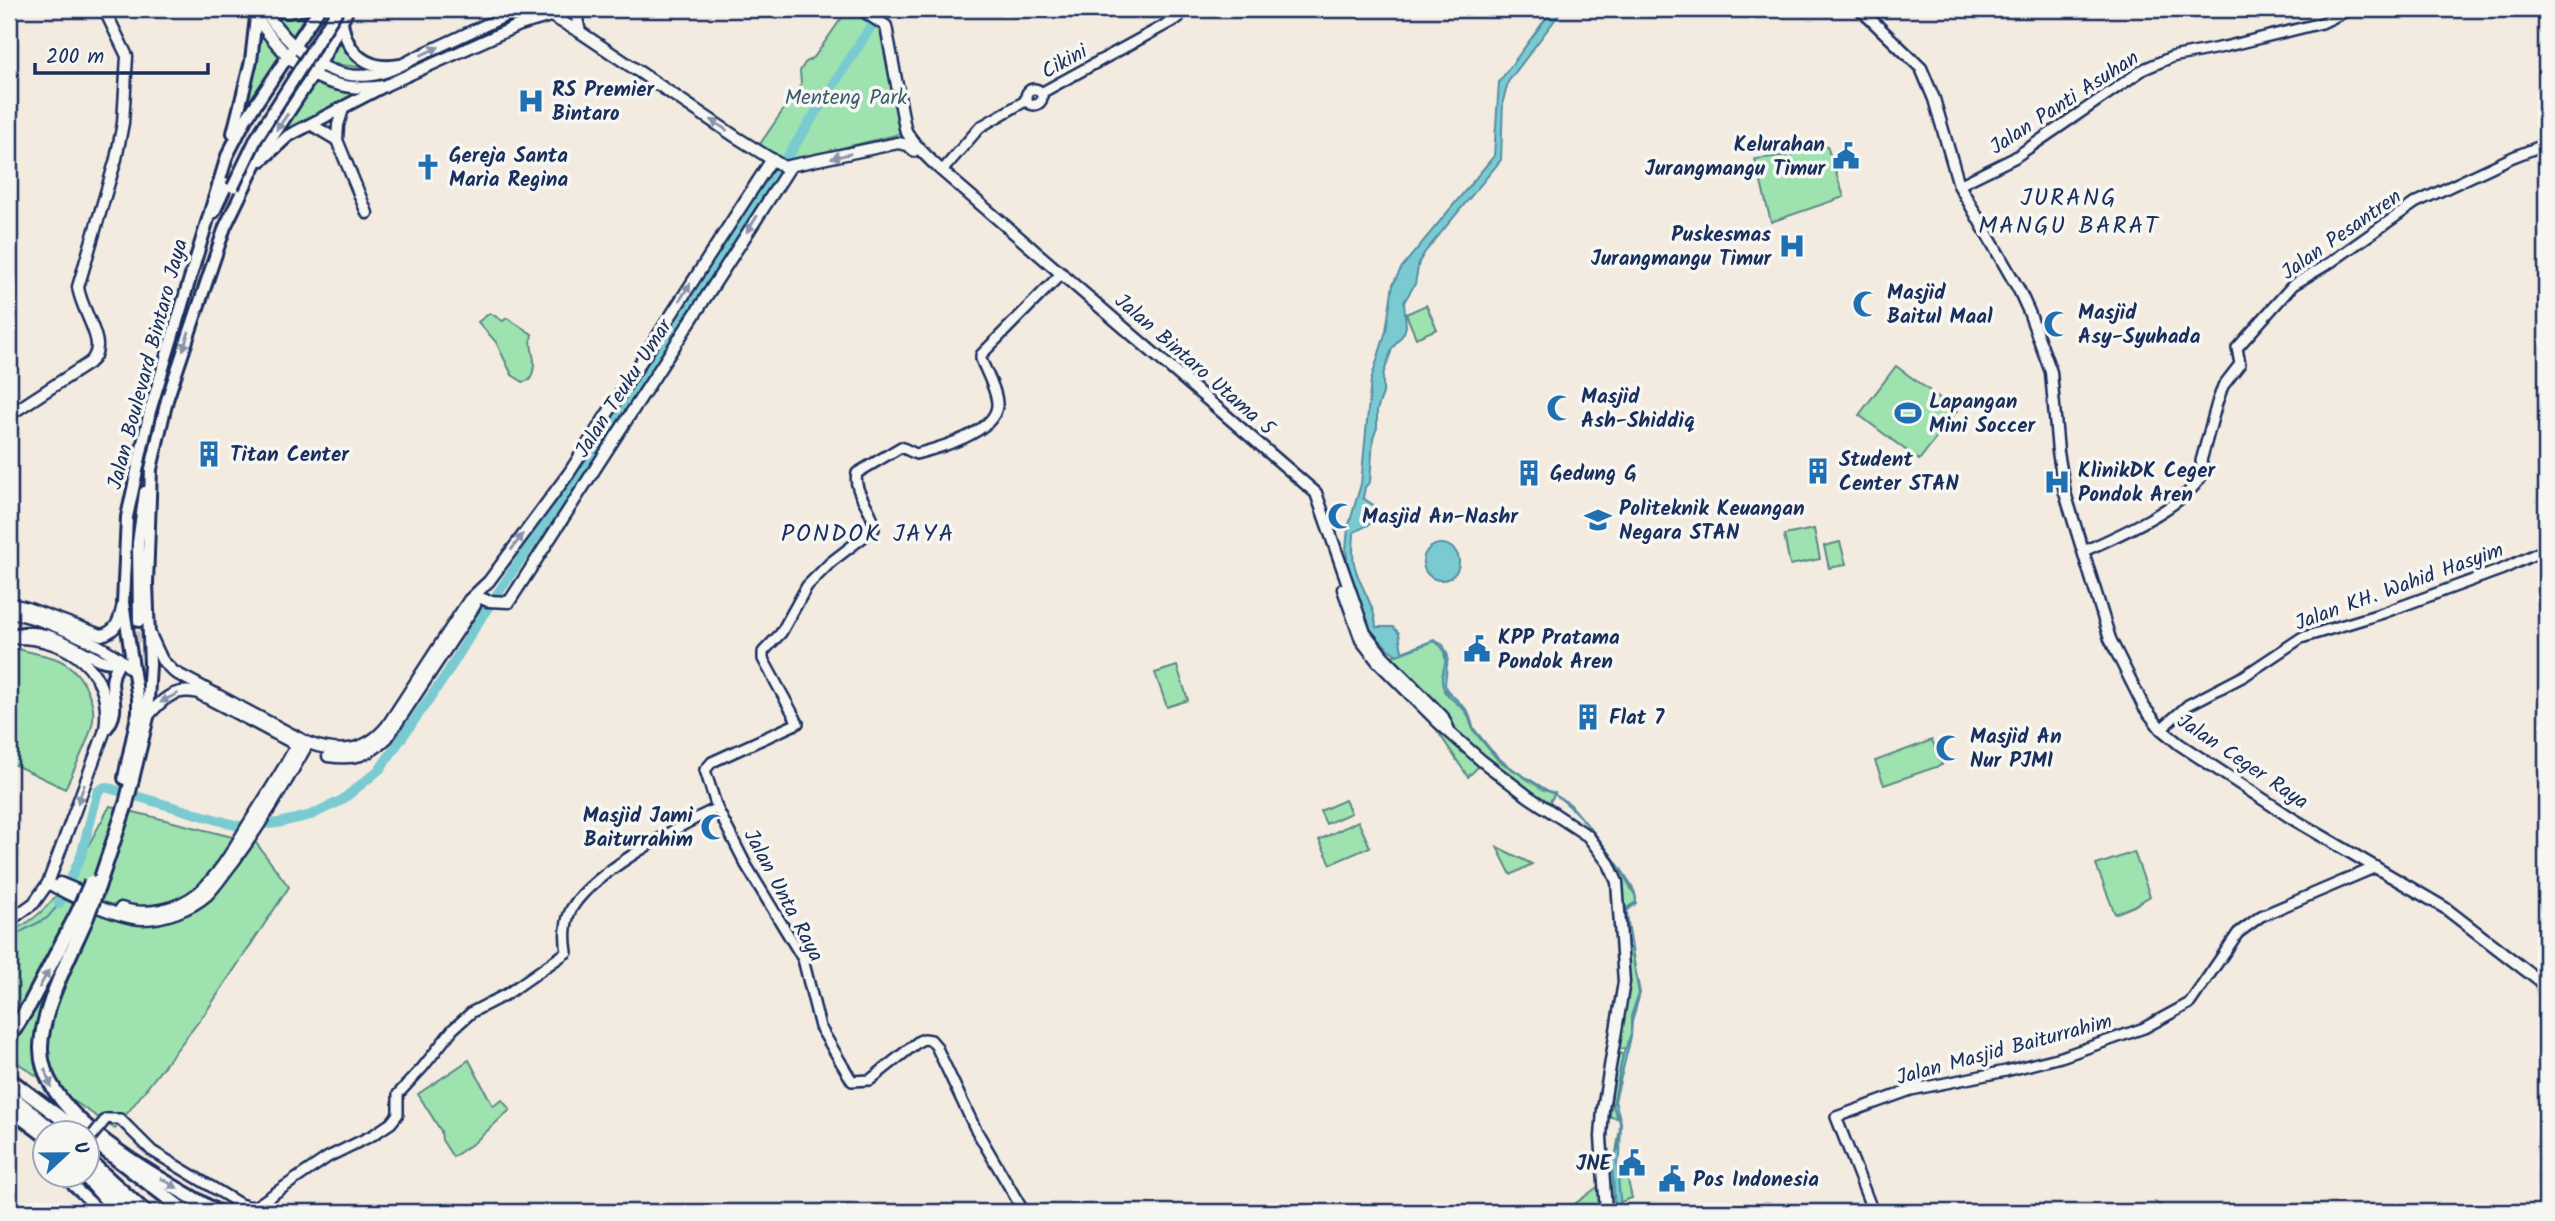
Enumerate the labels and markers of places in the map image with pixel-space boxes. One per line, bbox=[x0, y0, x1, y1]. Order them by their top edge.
place label: RS Premier Bintaro bbox=[552, 74, 656, 131]
hospital icon: RS Premier Bintaro bbox=[516, 86, 546, 116]
place label: Kelurahan Jurangmangu Timur bbox=[1645, 129, 1826, 186]
place label: Gereja Santa Maria Regina bbox=[449, 140, 569, 197]
public building icon: Kelurahan Jurangmangu Timur bbox=[1831, 141, 1861, 171]
church icon: Gereja Santa Maria Regina bbox=[413, 152, 443, 182]
place label: Puskesmas Jurangmangu Timur bbox=[1591, 219, 1772, 276]
hospital icon: Puskesmas Jurangmangu Timur bbox=[1777, 231, 1807, 261]
place label: Masjid Baitul Maal bbox=[1887, 277, 1993, 334]
mosque icon: Masjid Baitul Maal bbox=[1851, 289, 1881, 319]
place label: Masjid Asy-Syuhada bbox=[2078, 297, 2201, 354]
mosque icon: Masjid Asy-Syuhada bbox=[2042, 309, 2072, 339]
place label: Masjid Ash-Shiddiq bbox=[1581, 381, 1695, 438]
place label: Lapangan Mini Soccer bbox=[1929, 386, 2036, 443]
mosque icon: Masjid Ash-Shiddiq bbox=[1545, 393, 1575, 423]
sports icon: Lapangan Mini Soccer bbox=[1893, 398, 1923, 428]
building icon: Titan Center bbox=[194, 439, 224, 469]
place label: Titan Center bbox=[230, 439, 350, 472]
place label: Student Center STAN bbox=[1839, 444, 1959, 501]
place label: KlinikDK Ceger Pondok Aren bbox=[2078, 455, 2216, 512]
building icon: Student Center STAN bbox=[1803, 456, 1833, 486]
building icon: Gedung G bbox=[1514, 458, 1544, 488]
place label: Gedung G bbox=[1550, 458, 1637, 491]
hospital icon: KlinikDK Ceger Pondok Aren bbox=[2042, 467, 2072, 497]
place label: Politeknik Keuangan Negara STAN bbox=[1619, 493, 1805, 550]
mosque icon: Masjid An-Nashr bbox=[1326, 501, 1356, 531]
place label: Masjid An-Nashr bbox=[1362, 501, 1519, 534]
school or university icon: Politeknik Keuangan Negara STAN bbox=[1583, 505, 1613, 535]
place label: KPP Pratama Pondok Aren bbox=[1498, 622, 1620, 679]
public building icon: KPP Pratama Pondok Aren bbox=[1462, 634, 1492, 664]
building icon: Flat 7 bbox=[1573, 702, 1603, 732]
place label: Flat 7 bbox=[1609, 702, 1665, 735]
place label: Masjid An Nur PJMI bbox=[1970, 721, 2062, 778]
mosque icon: Masjid An Nur PJMI bbox=[1934, 733, 1964, 763]
place label: Masjid Jami Baiturrahim bbox=[583, 800, 694, 857]
mosque icon: Masjid Jami Baiturrahim bbox=[699, 812, 729, 842]
place label: JNE bbox=[1576, 1148, 1612, 1181]
public building icon: JNE bbox=[1617, 1148, 1647, 1178]
public building icon: Pos Indonesia bbox=[1657, 1164, 1687, 1194]
place label: Pos Indonesia bbox=[1693, 1164, 1819, 1197]

